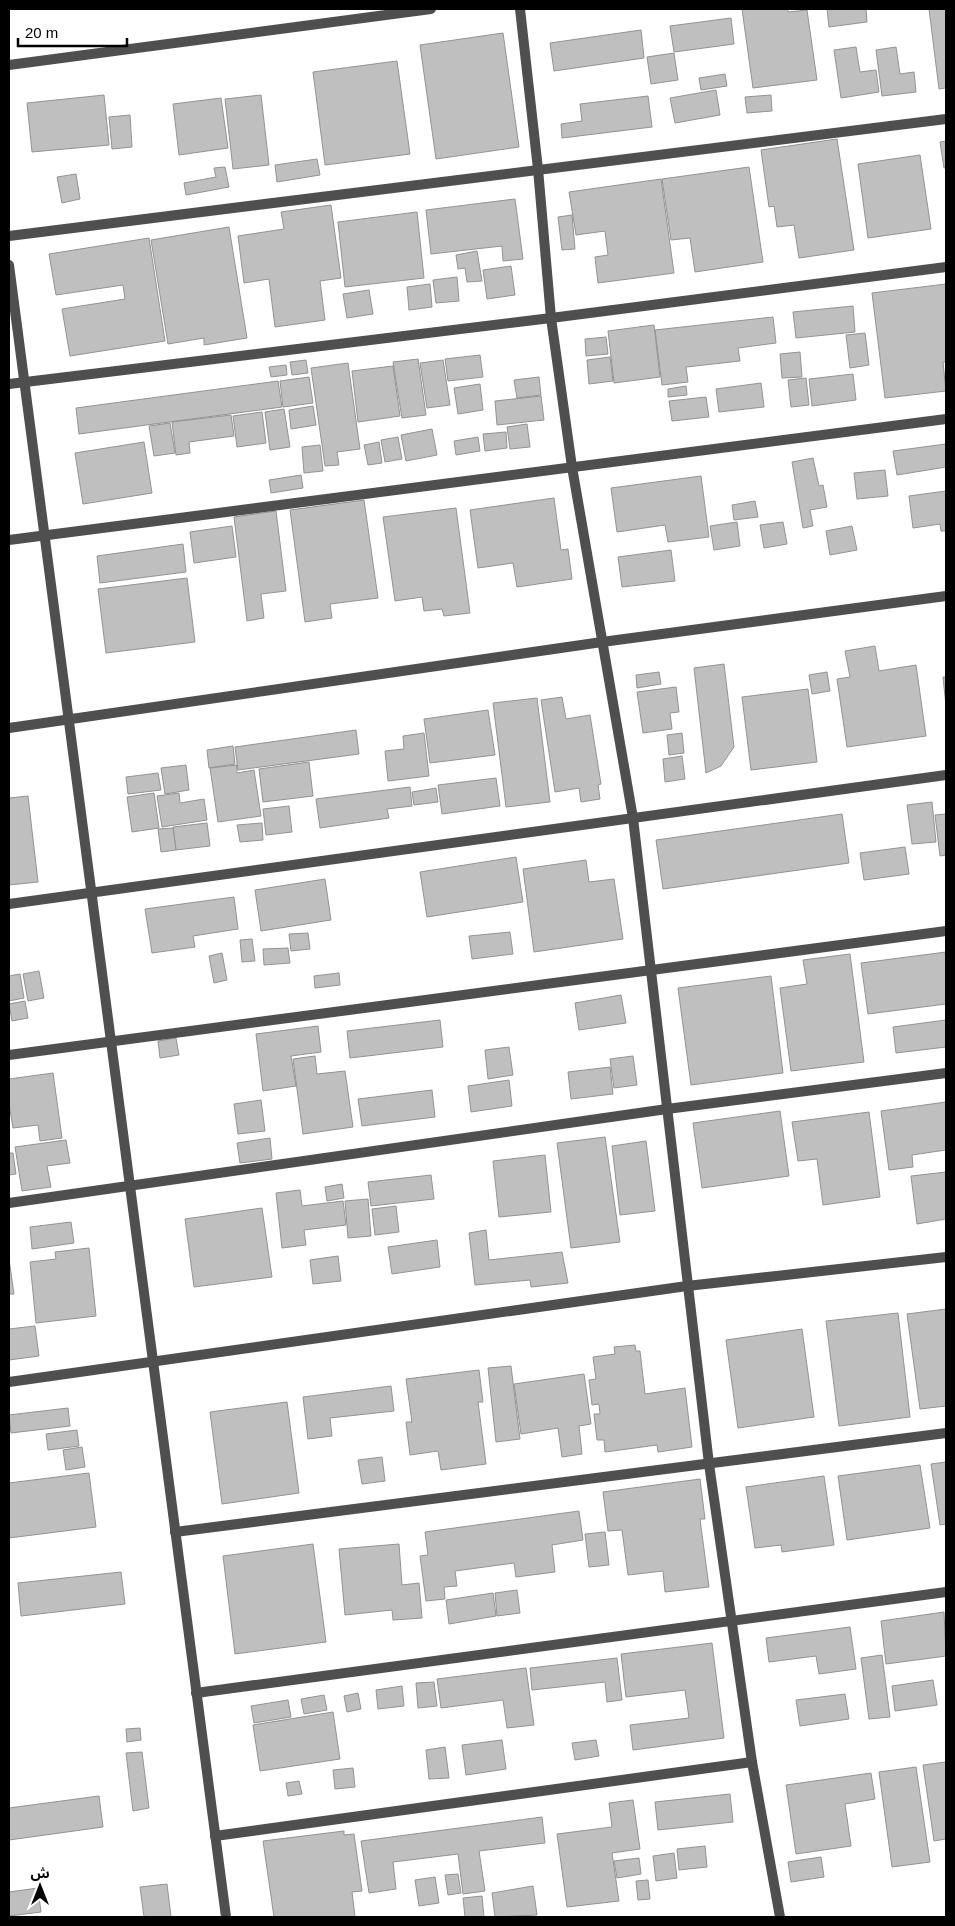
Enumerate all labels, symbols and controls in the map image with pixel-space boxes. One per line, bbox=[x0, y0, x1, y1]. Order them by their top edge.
scale bar bbox=[18, 15, 126, 47]
text: 20 m bbox=[25, 24, 58, 41]
north arrow bbox=[15, 1861, 65, 1911]
text: ش bbox=[30, 1865, 50, 1881]

